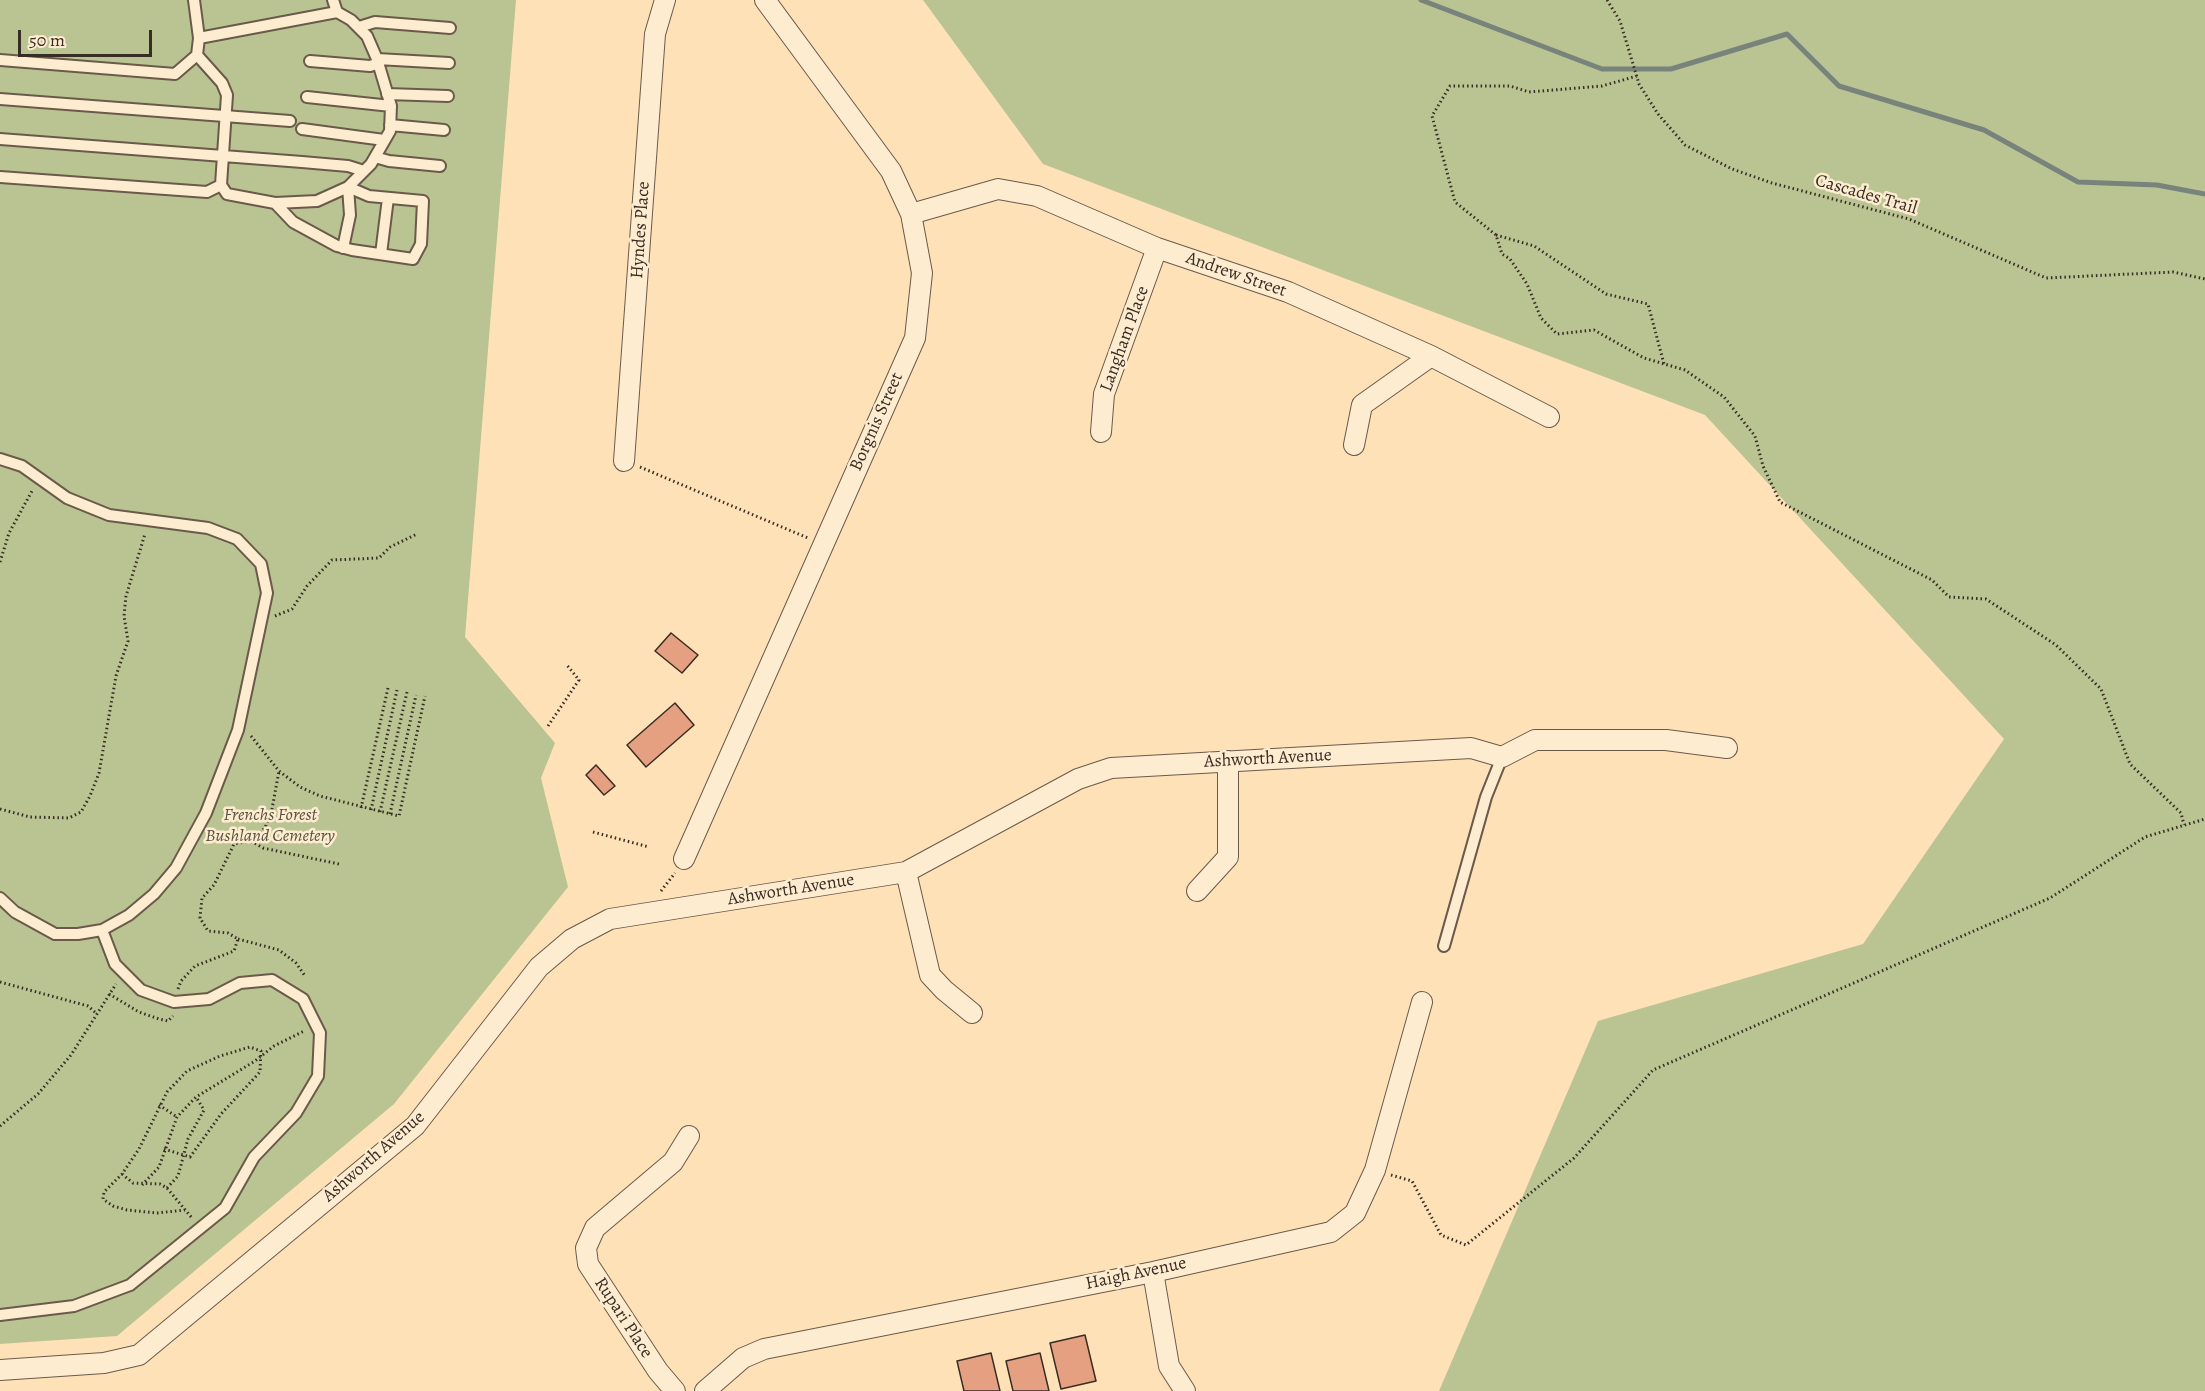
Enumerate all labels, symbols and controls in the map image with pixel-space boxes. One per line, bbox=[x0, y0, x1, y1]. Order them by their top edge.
scale bar bbox=[21, 18, 154, 56]
text: 50 m bbox=[29, 28, 65, 52]
street label: Cascades Trail bbox=[1812, 170, 1920, 220]
street label: Hyndes Place bbox=[627, 181, 655, 279]
street label: Andrew Street bbox=[1183, 248, 1289, 302]
street label: Langham Place bbox=[1096, 283, 1154, 395]
street label: Borgnis Street bbox=[846, 369, 908, 475]
street label: Ashworth Avenue bbox=[1204, 745, 1332, 773]
park label: Frenchs Forest Bushland Cemetery bbox=[205, 805, 335, 848]
street label: Ashworth Avenue bbox=[726, 869, 856, 911]
street label: Ashworth Avenue bbox=[319, 1107, 429, 1207]
street label: Haigh Avenue bbox=[1084, 1253, 1188, 1295]
street label: Rupari Place bbox=[589, 1274, 657, 1362]

